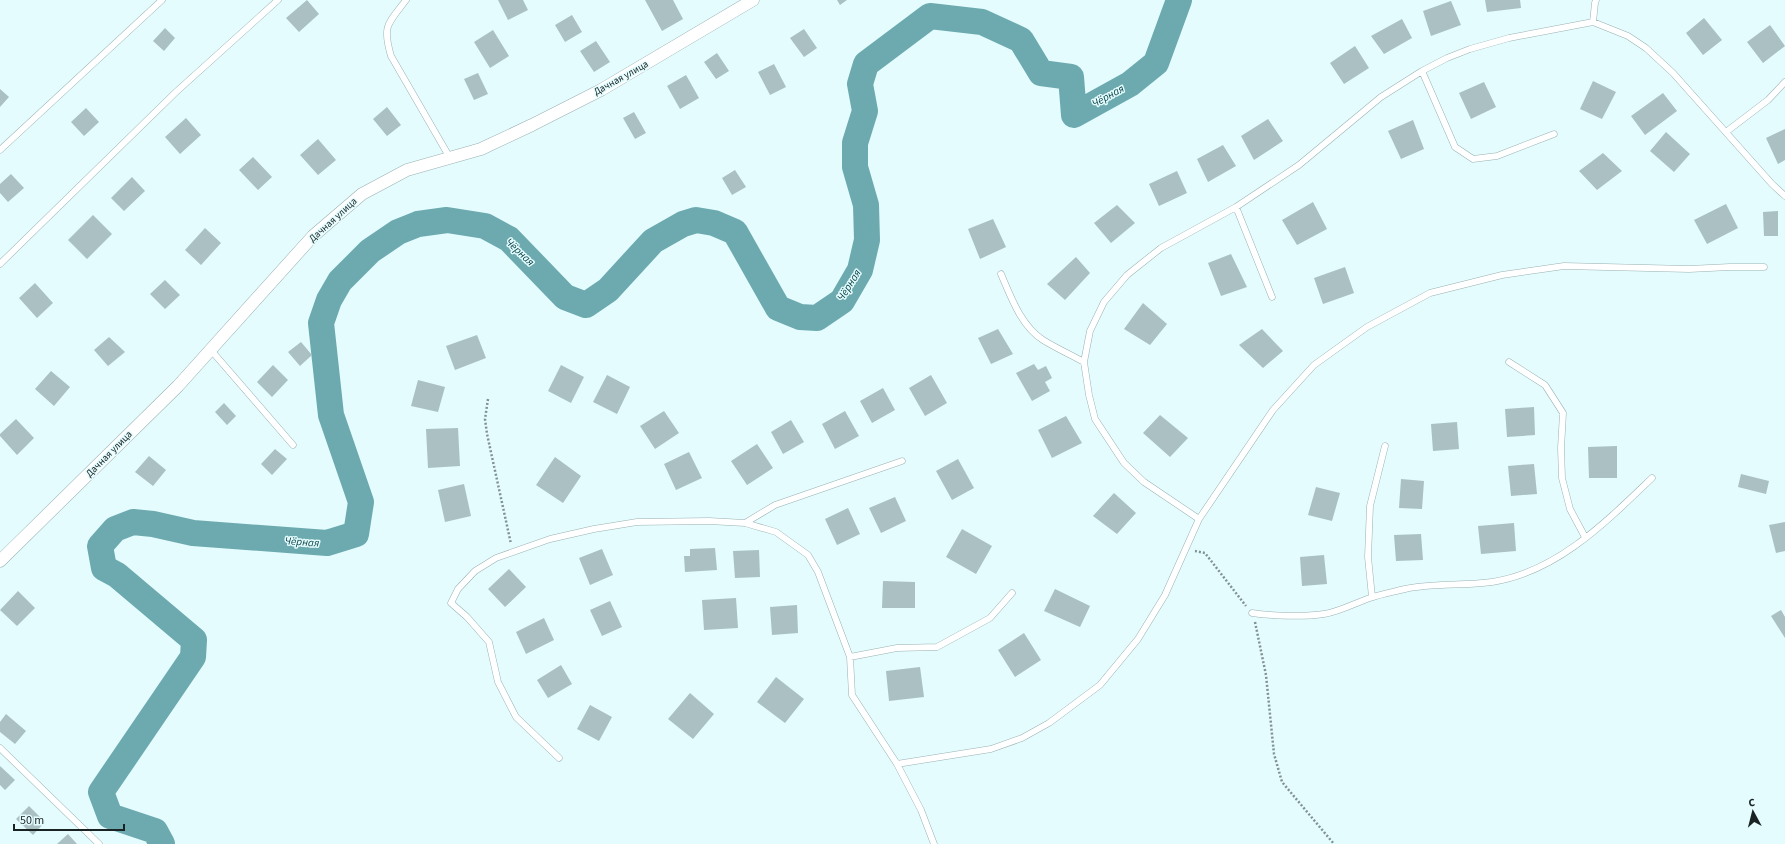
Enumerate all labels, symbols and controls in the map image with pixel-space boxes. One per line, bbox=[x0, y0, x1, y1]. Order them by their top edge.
street label: Дачная улица bbox=[591, 57, 651, 99]
water label: Чёрная bbox=[1089, 81, 1127, 111]
street label: Дачная улица bbox=[306, 195, 360, 245]
water label: Чёрная bbox=[502, 235, 538, 269]
water label: Чёрная bbox=[833, 266, 865, 304]
street label: Дачная улица bbox=[83, 428, 135, 480]
water label: Чёрная bbox=[284, 533, 320, 551]
north arrow bbox=[1733, 792, 1773, 832]
text: С bbox=[1748, 795, 1757, 810]
scale bar bbox=[14, 806, 124, 832]
text: 50 m bbox=[20, 812, 44, 829]

